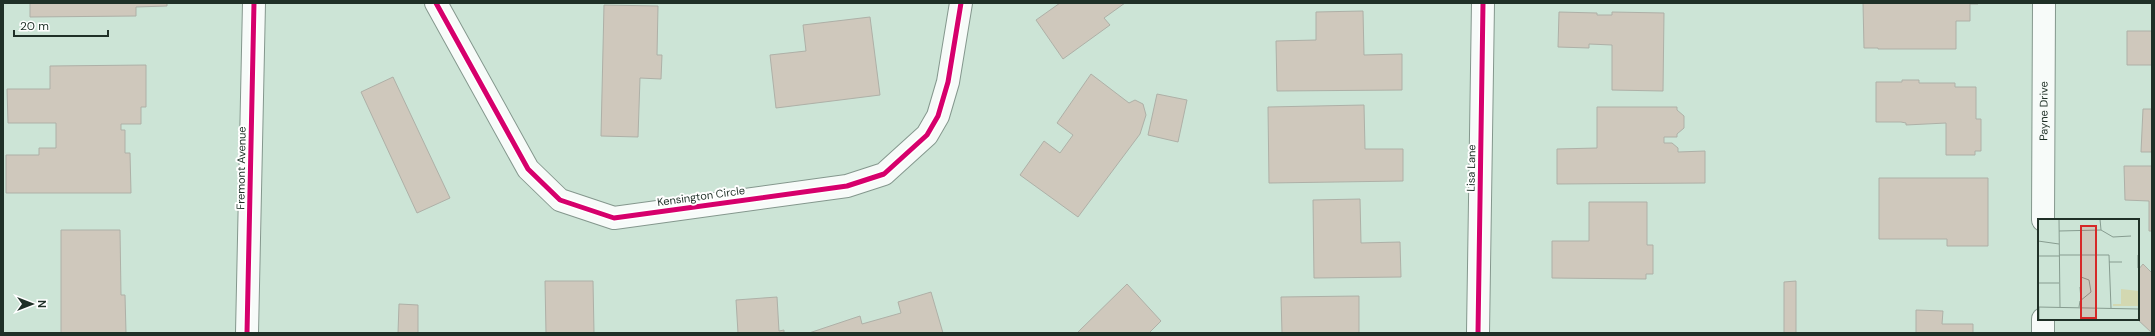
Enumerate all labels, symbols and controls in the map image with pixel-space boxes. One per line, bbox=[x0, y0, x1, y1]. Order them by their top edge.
scale bar bbox=[14, 12, 108, 38]
text: 20 m bbox=[20, 18, 49, 34]
street label: Payne Drive bbox=[2036, 81, 2051, 141]
street label: Fremont Avenue bbox=[233, 126, 249, 210]
street label: Lisa Lane bbox=[1464, 144, 1478, 192]
street label: Kensington Circle bbox=[656, 183, 746, 209]
inset map bbox=[2038, 219, 2139, 320]
north arrow bbox=[12, 284, 52, 324]
text: N bbox=[35, 300, 49, 308]

